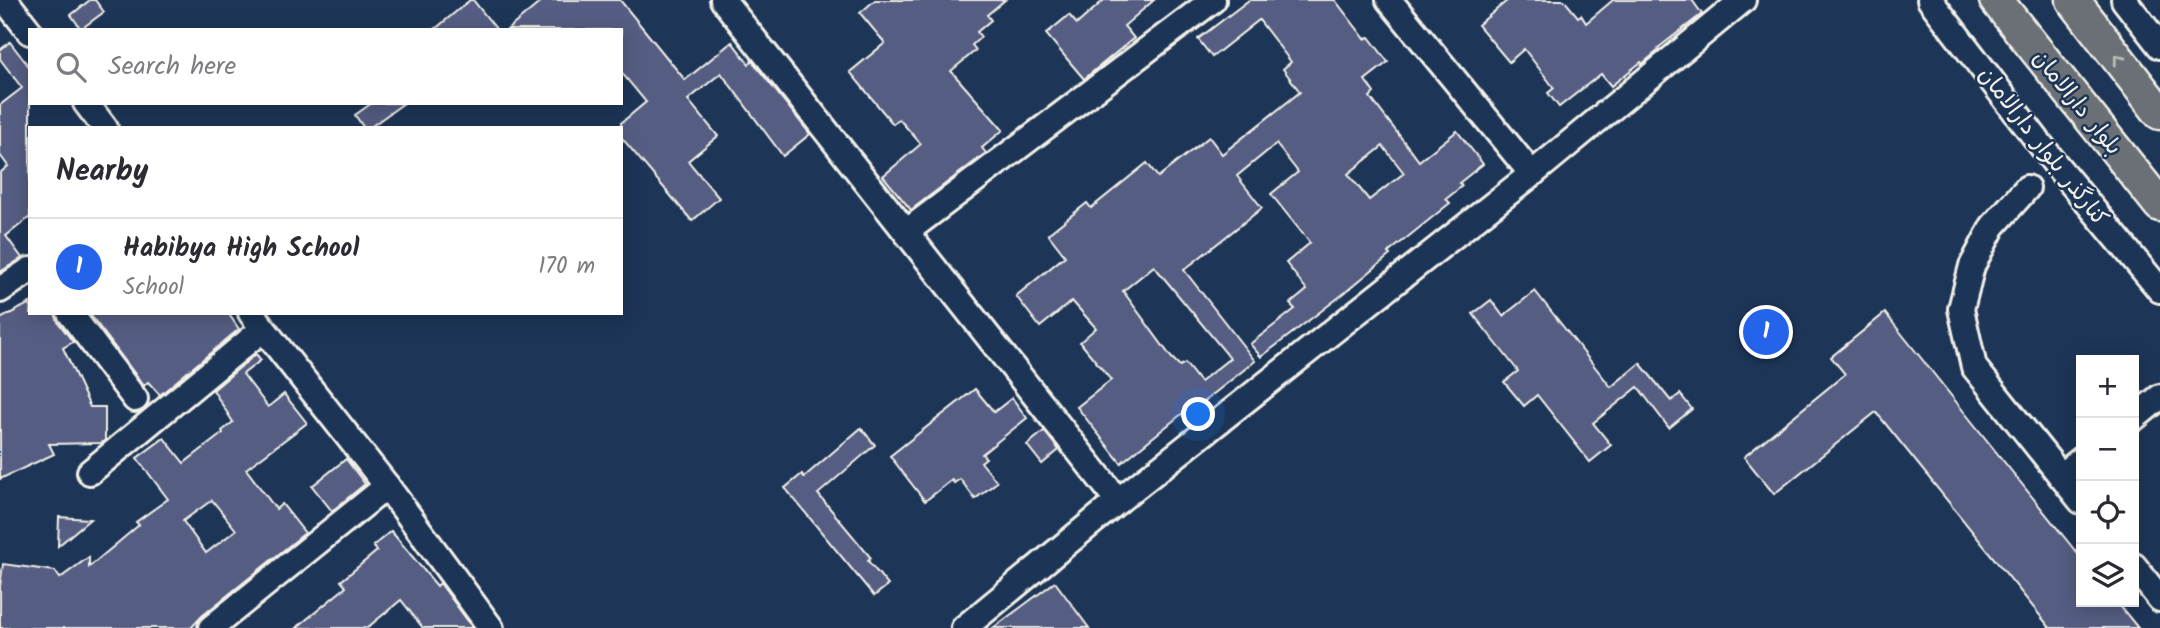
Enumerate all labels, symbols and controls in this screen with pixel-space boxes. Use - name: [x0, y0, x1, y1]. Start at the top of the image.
- search box: [28, 28, 623, 105]
- street label: بلوار دارالامان: [2023, 43, 2130, 164]
- text: Search here: [108, 46, 236, 88]
- icon: search: [52, 48, 90, 86]
- one-way arrow: [2114, 54, 2127, 67]
- street label: کنارگذر بلوار دارالامان: [1968, 59, 2117, 235]
- text: Nearby: [56, 148, 148, 196]
- text: Habibya High School: [123, 228, 359, 270]
- text: 1: [76, 249, 82, 285]
- text: 170 m: [538, 249, 595, 285]
- text: School: [123, 270, 184, 306]
- pin: 1: [1743, 306, 1789, 358]
- map controls: [2076, 355, 2139, 607]
- button: +: [2076, 355, 2139, 418]
- your location: [1181, 397, 1215, 431]
- button: −: [2076, 418, 2139, 481]
- button: locate: [2076, 481, 2139, 544]
- button: layers: [2076, 544, 2139, 607]

